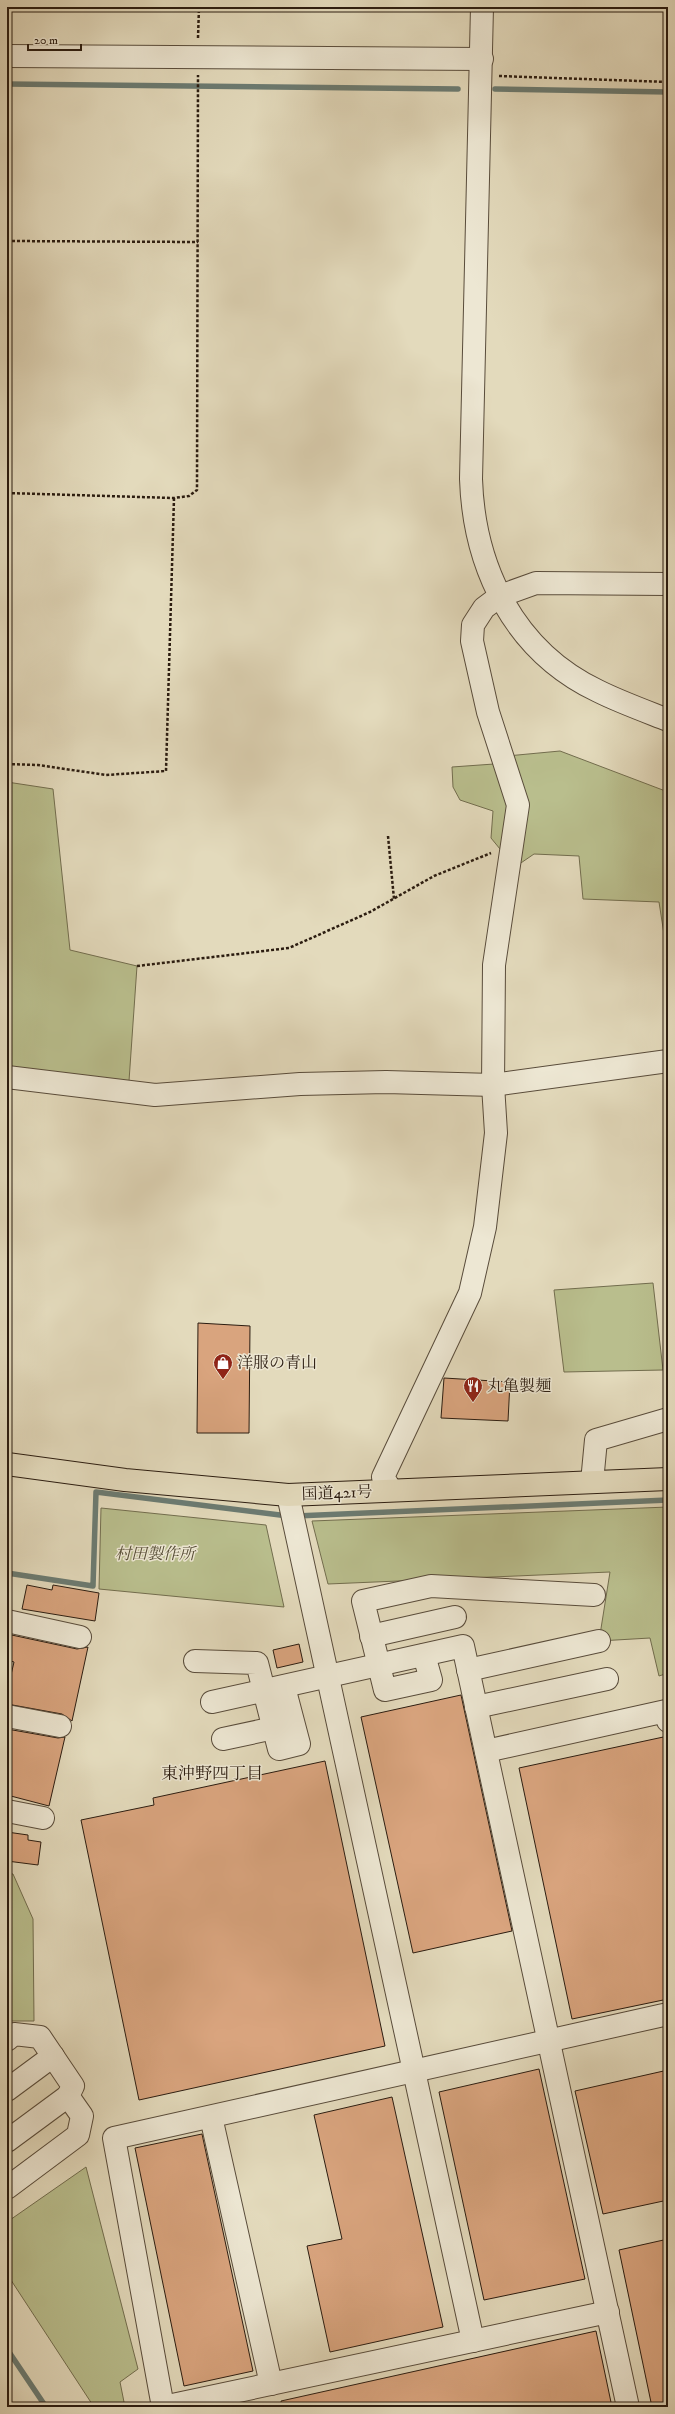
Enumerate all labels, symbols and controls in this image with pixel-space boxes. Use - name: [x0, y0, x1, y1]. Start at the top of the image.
- scale bar: [28, 26, 81, 52]
- text: 20 m: [34, 33, 58, 48]
- shop icon: 洋服の青山: [212, 1352, 234, 1380]
- place label: 洋服の青山: [237, 1353, 317, 1373]
- restaurant icon: 丸亀製麺: [462, 1375, 484, 1403]
- place label: 丸亀製麺: [487, 1376, 551, 1396]
- street label: 国道421号: [301, 1482, 373, 1504]
- park label: 村田製作所: [115, 1544, 198, 1564]
- district label: 東沖野四丁目: [161, 1763, 263, 1785]

